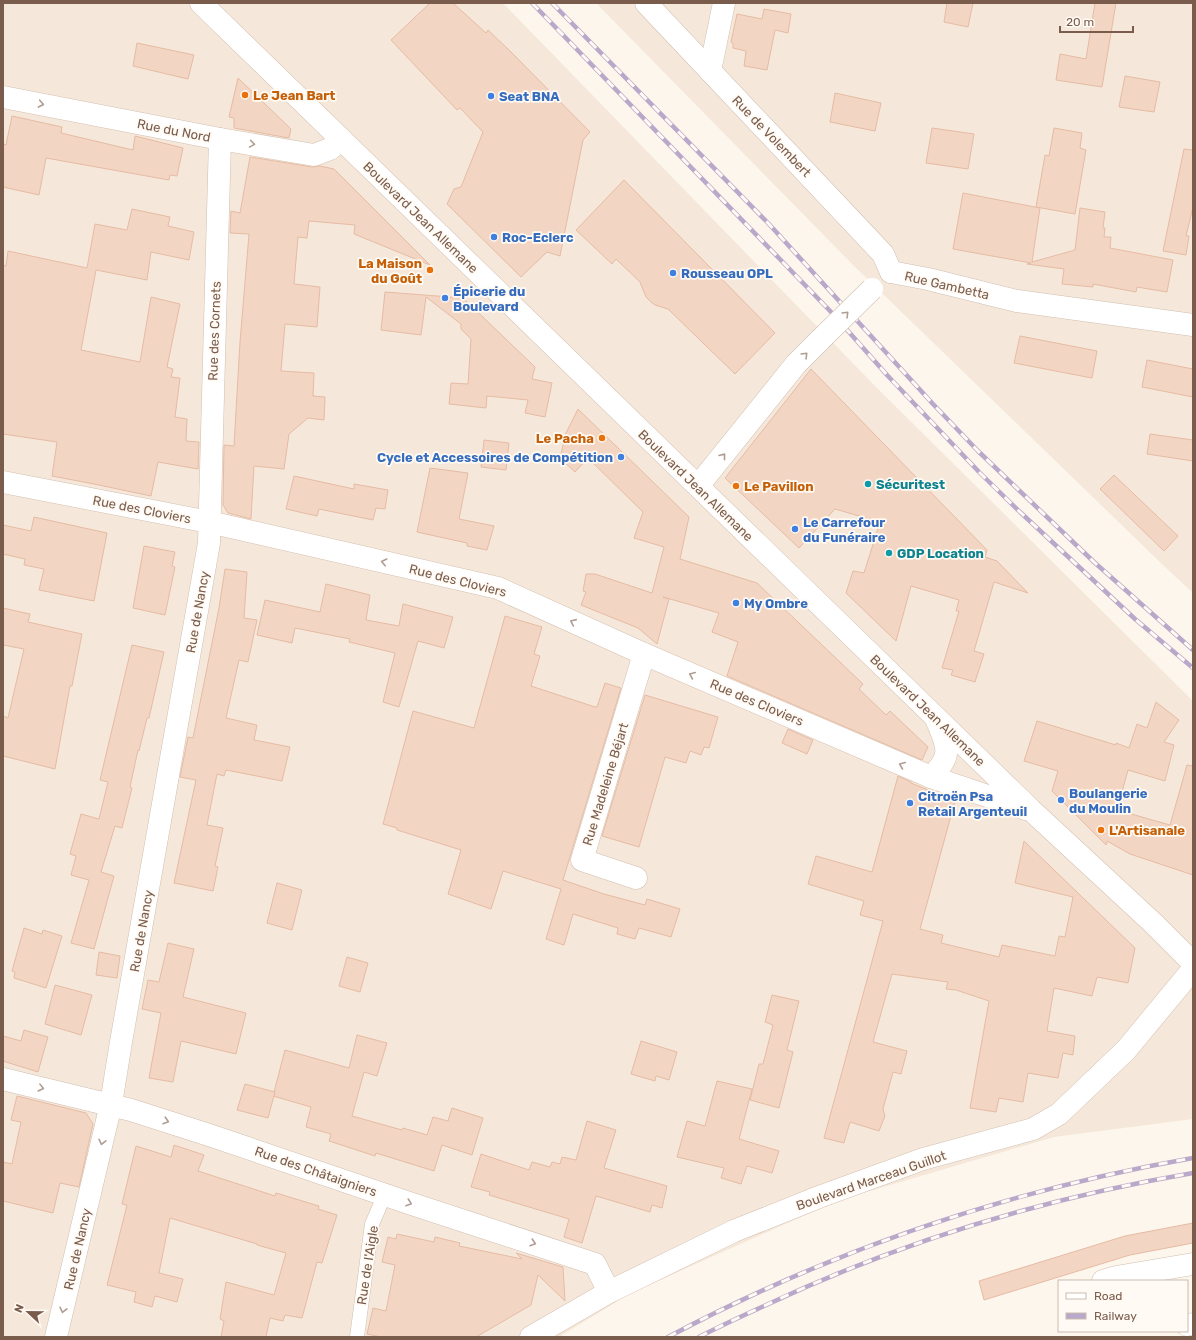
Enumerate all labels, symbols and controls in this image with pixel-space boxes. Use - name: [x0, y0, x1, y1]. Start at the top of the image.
- scale bar: [1060, 8, 1133, 34]
- text: 20 m: [1066, 15, 1094, 29]
- place label: Le Jean Bart: [253, 88, 335, 103]
- place label: Seat BNA: [499, 89, 560, 104]
- marker: Le Jean Bart: [240, 90, 250, 100]
- marker: Seat BNA: [486, 91, 496, 101]
- street label: Rue de Volembert: [729, 93, 814, 180]
- one-way arrow: [38, 100, 44, 108]
- street label: Rue du Nord: [136, 116, 212, 145]
- one-way arrow: [248, 139, 255, 148]
- street label: Boulevard Jean Allemane: [360, 159, 481, 276]
- place label: Roc-Eclerc: [502, 230, 574, 245]
- marker: Roc-Eclerc: [489, 232, 499, 242]
- place label: La Maison du Goût: [358, 256, 422, 286]
- marker: La Maison du Goût: [425, 265, 435, 275]
- place label: Rousseau OPL: [681, 266, 773, 281]
- marker: Rousseau OPL: [668, 268, 678, 278]
- street label: Rue Gambetta: [903, 268, 991, 303]
- street label: Rue des Cornets: [205, 281, 224, 381]
- place label: Épicerie du Boulevard: [453, 284, 525, 314]
- marker: Épicerie du Boulevard: [440, 293, 450, 303]
- one-way arrow: [841, 311, 849, 319]
- one-way arrow: [800, 352, 807, 360]
- street label: Boulevard Jean Allemane: [635, 427, 756, 544]
- place label: Le Pacha: [536, 431, 594, 446]
- marker: Le Pacha: [597, 433, 607, 443]
- place label: Cycle et Accessoires de Compétition: [377, 450, 613, 465]
- marker: Cycle et Accessoires de Compétition: [616, 452, 626, 462]
- one-way arrow: [718, 454, 725, 461]
- place label: Sécuritest: [876, 477, 945, 492]
- place label: Le Pavillon: [744, 479, 814, 494]
- marker: Sécuritest: [863, 479, 873, 489]
- marker: Le Pavillon: [731, 481, 741, 491]
- street label: Rue des Cloviers: [91, 493, 193, 526]
- place label: Le Carrefour du Funéraire: [803, 515, 886, 545]
- marker: Le Carrefour du Funéraire: [790, 524, 800, 534]
- place label: GDP Location: [897, 546, 984, 561]
- marker: GDP Location: [884, 548, 894, 558]
- one-way arrow: [380, 559, 387, 567]
- street label: Rue des Cloviers: [408, 561, 509, 600]
- street label: Rue de Nancy: [183, 570, 212, 654]
- place label: My Ombre: [744, 596, 808, 611]
- marker: My Ombre: [731, 598, 741, 608]
- one-way arrow: [570, 619, 578, 627]
- street label: Boulevard Jean Allemane: [867, 652, 988, 769]
- one-way arrow: [689, 671, 696, 679]
- street label: Rue des Cloviers: [708, 676, 806, 729]
- street label: Rue Madeleine Béjart: [580, 721, 631, 847]
- one-way arrow: [898, 762, 906, 770]
- place label: Boulangerie du Moulin: [1069, 786, 1148, 816]
- place label: Citroën Psa Retail Argenteuil: [918, 789, 1027, 819]
- marker: Boulangerie du Moulin: [1056, 795, 1066, 805]
- marker: Citroën Psa Retail Argenteuil: [905, 798, 915, 808]
- place label: L'Artisanale: [1109, 823, 1185, 838]
- marker: L'Artisanale: [1096, 825, 1106, 835]
- street label: Rue de Nancy: [127, 889, 156, 973]
- one-way arrow: [38, 1083, 44, 1091]
- one-way arrow: [163, 1116, 170, 1125]
- one-way arrow: [99, 1139, 107, 1146]
- street label: Rue des Châtaigniers: [252, 1143, 379, 1201]
- street label: Boulevard Marceau Guillot: [794, 1148, 948, 1213]
- one-way arrow: [405, 1198, 412, 1206]
- street label: Rue de Nancy: [61, 1207, 94, 1291]
- street label: Rue de l'Aigle: [354, 1224, 382, 1306]
- one-way arrow: [529, 1238, 536, 1247]
- legend: [1058, 1280, 1188, 1332]
- text: Road: [1094, 1289, 1122, 1303]
- north arrow: [8, 1292, 48, 1332]
- text: N: [12, 1302, 27, 1315]
- one-way arrow: [59, 1307, 67, 1313]
- text: Railway: [1094, 1309, 1137, 1323]

